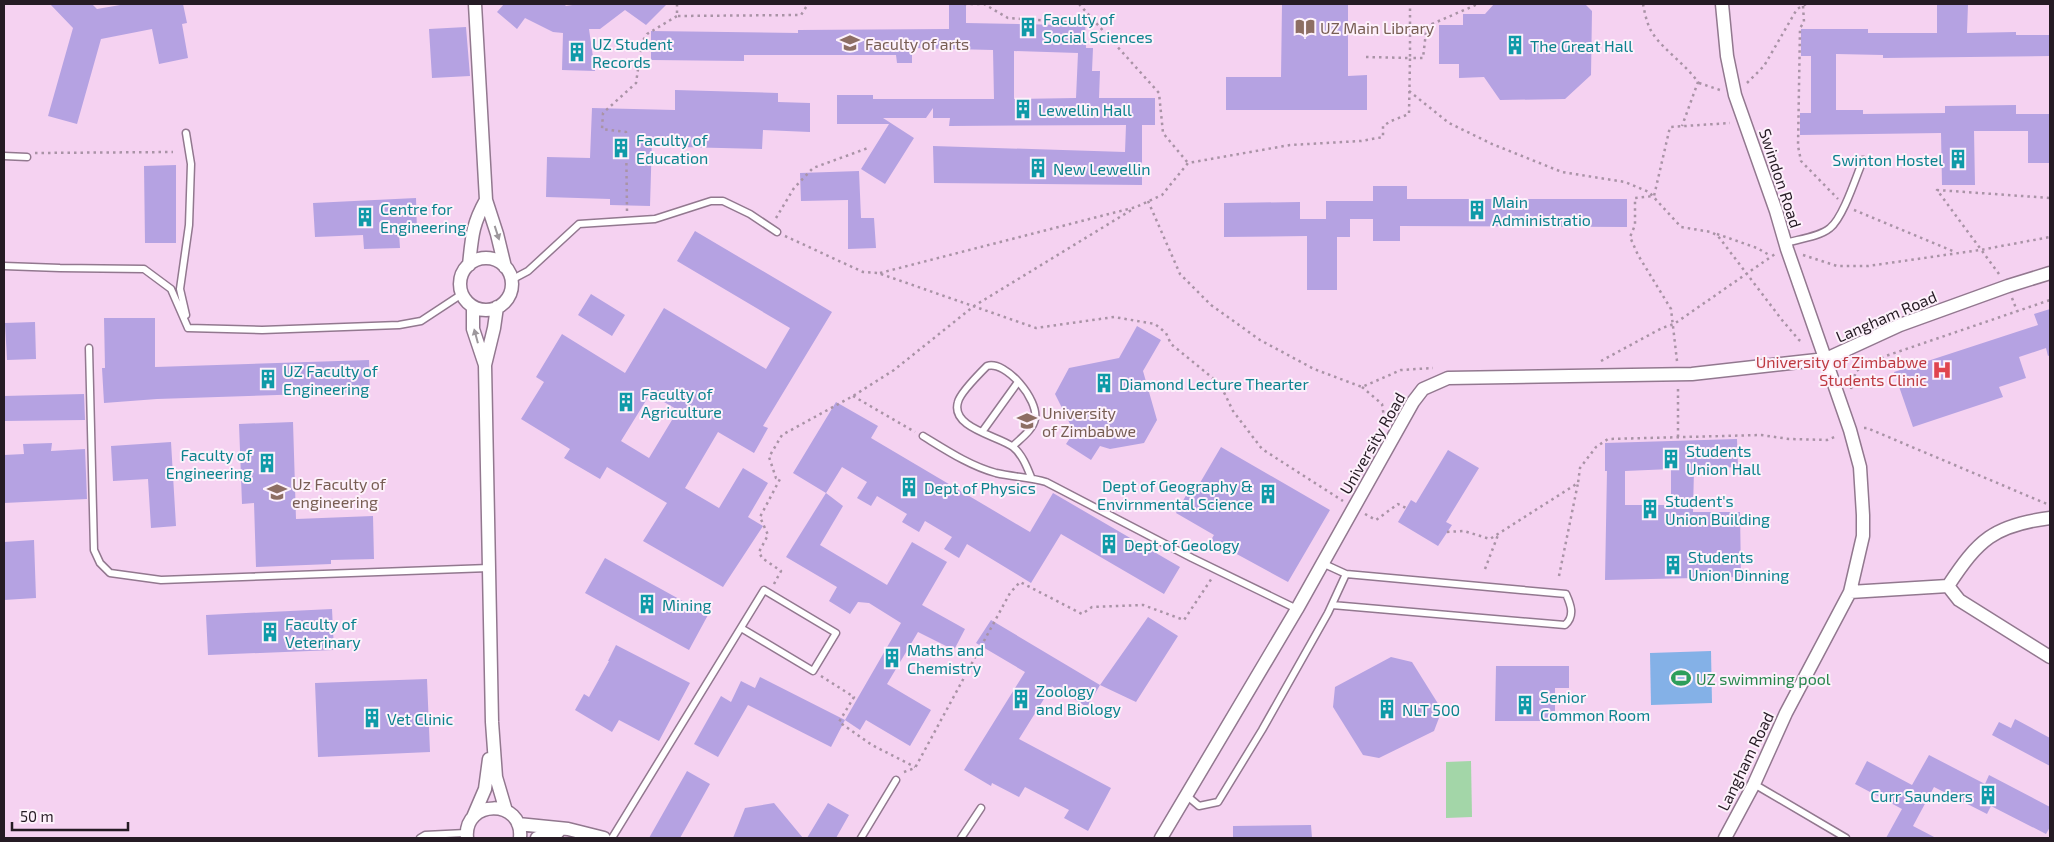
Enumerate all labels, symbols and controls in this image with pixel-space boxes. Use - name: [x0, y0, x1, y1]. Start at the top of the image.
- place label: Faculty of Social Sciences: [1043, 9, 1153, 46]
- building icon: Faculty of Social Sciences: [1017, 16, 1039, 38]
- library icon: UZ Main Library: [1294, 16, 1316, 38]
- place label: UZ Main Library: [1320, 18, 1435, 37]
- school or university icon: Faculty of arts: [839, 32, 861, 54]
- place label: UZ Student Records: [592, 34, 673, 71]
- place label: Faculty of arts: [865, 34, 969, 53]
- building icon: The Great Hall: [1504, 34, 1526, 56]
- place label: The Great Hall: [1530, 36, 1633, 55]
- building icon: UZ Student Records: [566, 41, 588, 63]
- building icon: Lewellin Hall: [1012, 98, 1034, 120]
- place label: Lewellin Hall: [1038, 100, 1132, 119]
- street label: Swindon Road: [1756, 126, 1806, 230]
- place label: Faculty of Education: [636, 130, 708, 167]
- building icon: Faculty of Education: [610, 137, 632, 159]
- building icon: Swinton Hostel: [1947, 148, 1969, 170]
- place label: Swinton Hostel: [1832, 150, 1943, 169]
- building icon: New Lewellin: [1027, 157, 1049, 179]
- place label: New Lewellin: [1053, 159, 1151, 178]
- place label: Main Administratio: [1492, 192, 1591, 229]
- place label: Centre for Engineering: [380, 199, 466, 236]
- building icon: Main Administratio: [1466, 199, 1488, 221]
- building icon: Centre for Engineering: [354, 206, 376, 228]
- one-way arrow: [493, 226, 501, 241]
- street label: Langham Road: [1833, 286, 1939, 346]
- one-way arrow: [471, 329, 479, 344]
- place label: University of Zimbabwe Students Clinic: [1756, 352, 1927, 389]
- hospital icon: University of Zimbabwe Students Clinic: [1931, 359, 1953, 381]
- place label: UZ Faculty of Engineering: [283, 361, 379, 398]
- building icon: UZ Faculty of Engineering: [257, 368, 279, 390]
- building icon: Diamond Lecture Thearter: [1093, 372, 1115, 394]
- place label: Diamond Lecture Thearter: [1119, 374, 1309, 393]
- place label: Faculty of Agriculture: [641, 384, 722, 421]
- street label: University Road: [1335, 389, 1409, 497]
- building icon: Faculty of Agriculture: [615, 391, 637, 413]
- place label: University of Zimbabwe: [1042, 403, 1136, 440]
- school or university icon: University of Zimbabwe: [1016, 410, 1038, 432]
- place label: Students Union Hall: [1686, 441, 1761, 478]
- place label: Faculty of Engineering: [166, 445, 253, 482]
- building icon: Students Union Hall: [1660, 448, 1682, 470]
- building icon: Faculty of Engineering: [256, 452, 278, 474]
- place label: Uz Faculty of engineering: [292, 474, 387, 511]
- building icon: Dept of Physics: [898, 476, 920, 498]
- place label: Dept of Geography & Envirnmental Science: [1097, 476, 1253, 513]
- place label: Dept of Physics: [924, 478, 1036, 497]
- school or university icon: Uz Faculty of engineering: [266, 481, 288, 503]
- building icon: Dept of Geography & Envirnmental Science: [1257, 483, 1279, 505]
- place label: Student's Union Building: [1665, 491, 1770, 528]
- building icon: Student's Union Building: [1639, 498, 1661, 520]
- building icon: Dept of Geology: [1098, 533, 1120, 555]
- place label: Dept of Geology: [1124, 535, 1240, 554]
- place label: Students Union Dinning: [1688, 547, 1789, 584]
- building icon: Students Union Dinning: [1662, 554, 1684, 576]
- building icon: Mining: [636, 593, 658, 615]
- place label: Mining: [662, 595, 712, 614]
- place label: Faculty of Veterinary: [285, 614, 361, 651]
- building icon: Faculty of Veterinary: [259, 621, 281, 643]
- place label: Maths and Chemistry: [907, 640, 984, 677]
- building icon: Maths and Chemistry: [881, 647, 903, 669]
- sports icon: UZ swimming pool: [1670, 667, 1692, 689]
- place label: UZ swimming pool: [1696, 669, 1831, 688]
- place label: Zoology and Biology: [1036, 681, 1122, 718]
- place label: Senior Common Room: [1540, 687, 1650, 724]
- building icon: Zoology and Biology: [1010, 688, 1032, 710]
- building icon: Senior Common Room: [1514, 694, 1536, 716]
- building icon: NLT 500: [1376, 698, 1398, 720]
- place label: NLT 500: [1402, 700, 1460, 719]
- building icon: Vet Clinic: [361, 707, 383, 729]
- street label: Langham Road: [1713, 708, 1777, 814]
- place label: Vet Clinic: [387, 709, 453, 728]
- building icon: Curr Saunders: [1977, 784, 1999, 806]
- place label: Curr Saunders: [1870, 786, 1973, 805]
- scale bar: [12, 800, 129, 832]
- text: 50 m: [20, 807, 54, 825]

